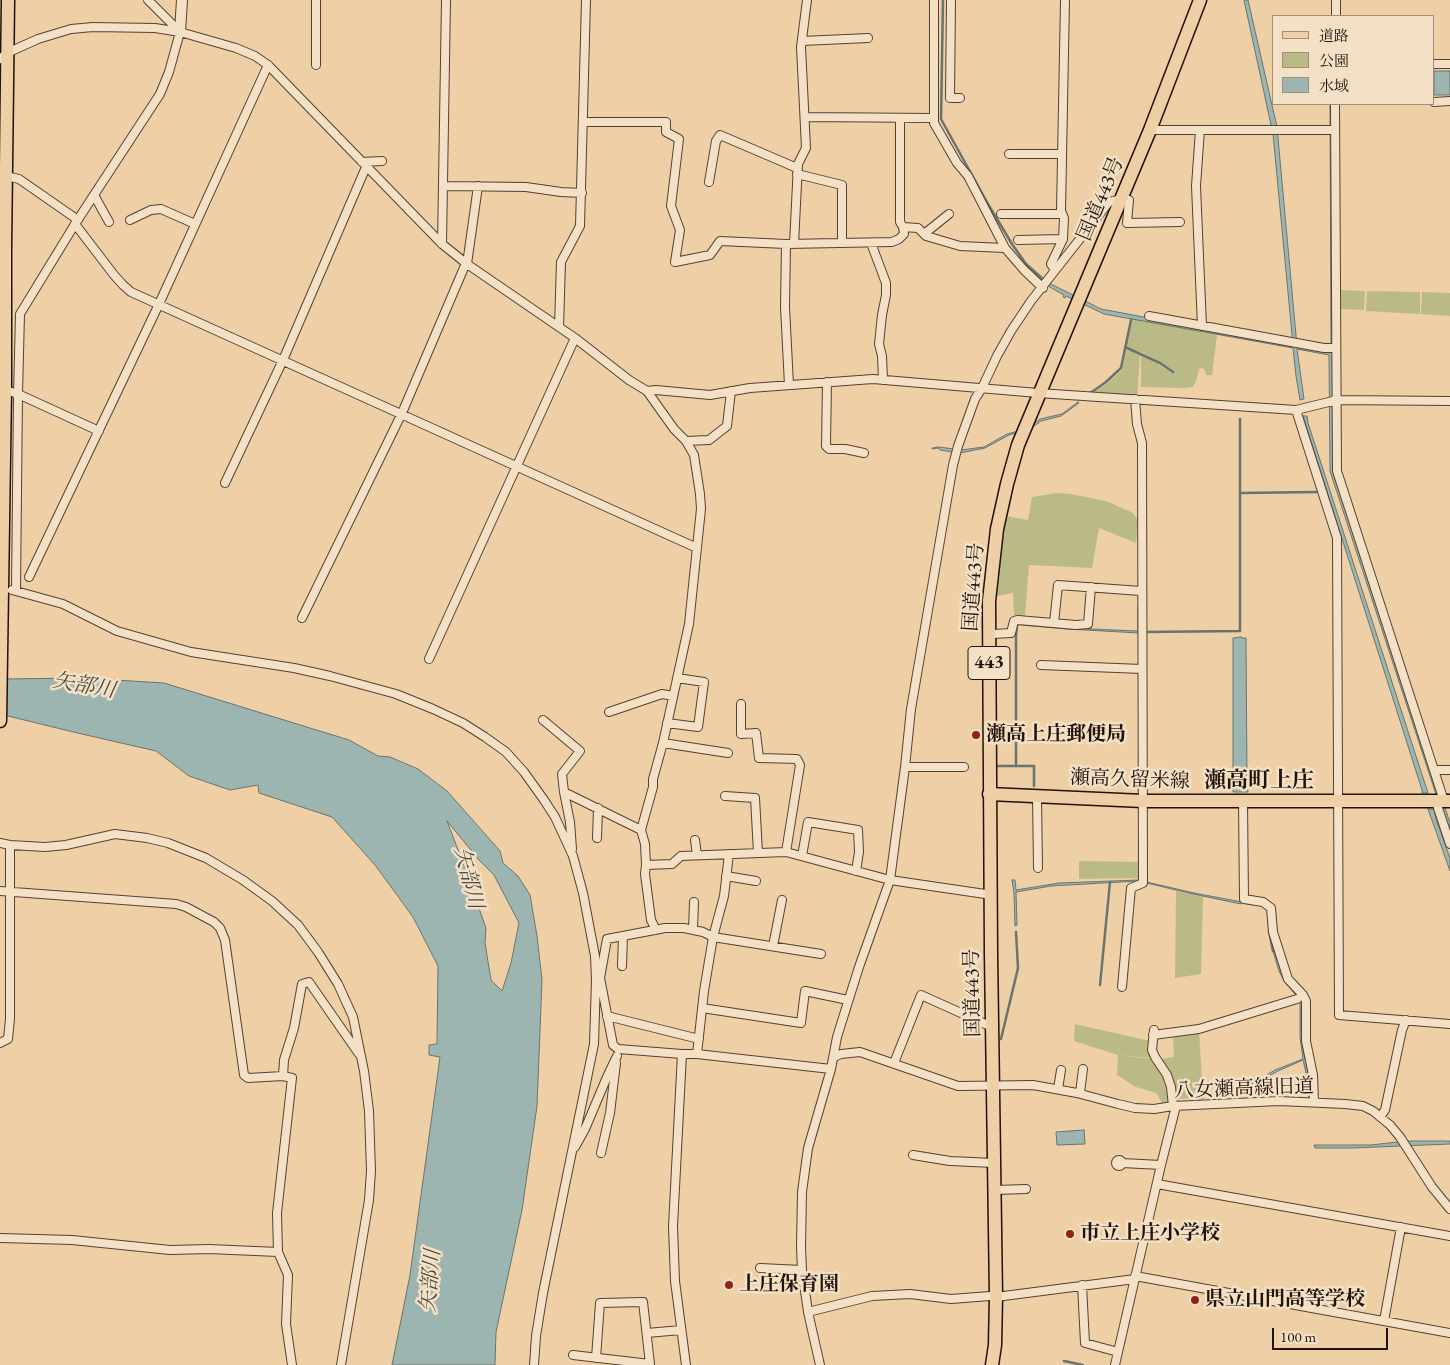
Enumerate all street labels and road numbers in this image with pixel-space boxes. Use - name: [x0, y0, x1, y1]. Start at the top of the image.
- street label: 国道443号: [1073, 153, 1129, 245]
- street label: 国道443号: [959, 542, 989, 632]
- road number: 443: [968, 646, 1010, 680]
- street label: 瀬高久留米線: [1070, 766, 1190, 794]
- street label: 国道443号: [960, 948, 986, 1038]
- street label: 八女瀬高線旧道: [1174, 1075, 1314, 1103]

